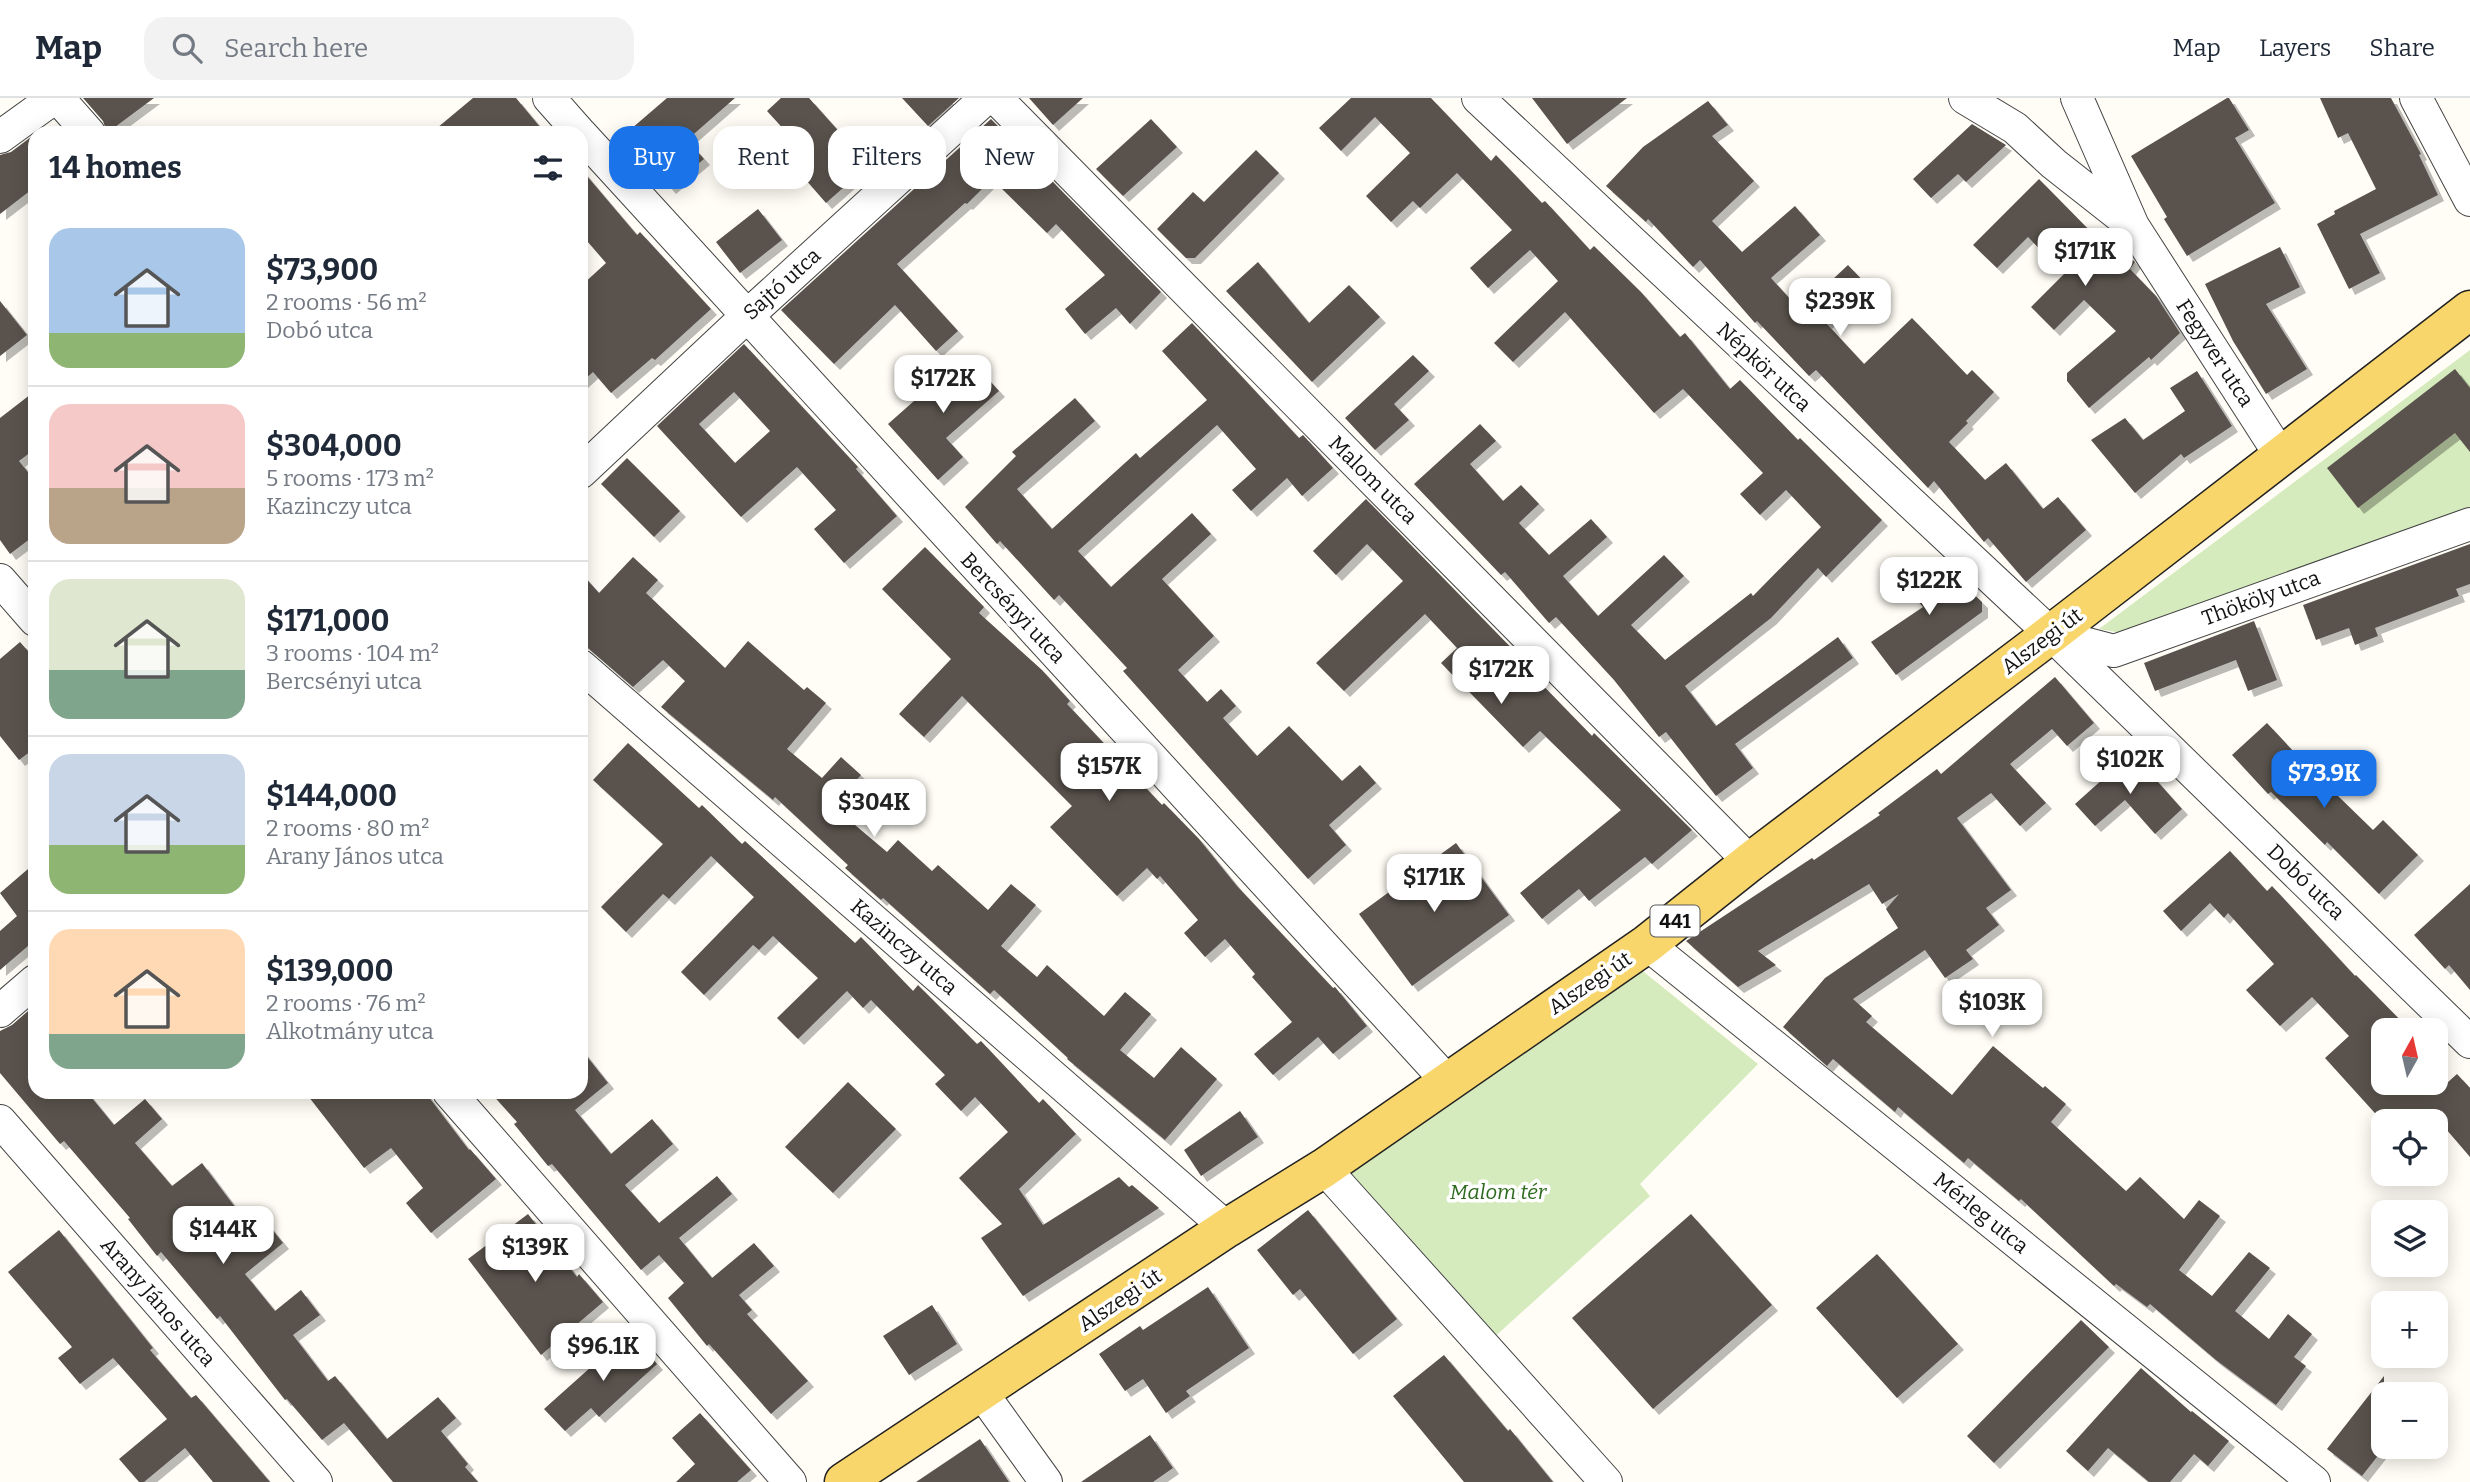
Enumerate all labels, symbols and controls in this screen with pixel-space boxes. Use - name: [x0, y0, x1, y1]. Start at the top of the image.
- search box: [144, 17, 634, 80]
- text: Map: [35, 28, 102, 68]
- icon: search: [168, 29, 206, 67]
- text: Search here: [224, 33, 368, 64]
- text: Map: [2173, 34, 2221, 62]
- text: Layers: [2259, 34, 2331, 62]
- text: Share: [2369, 34, 2435, 62]
- chip: Buy: [609, 126, 699, 189]
- chip: Rent: [713, 126, 814, 189]
- chip: Filters: [828, 126, 946, 189]
- chip: New: [960, 126, 1058, 189]
- icon: filters: [529, 149, 567, 187]
- text: 14 homes: [49, 150, 182, 186]
- pin: $171K: [2036, 228, 2134, 288]
- text: $171K: [2054, 237, 2116, 265]
- street label: Sajtó utca: [738, 242, 826, 325]
- text: $73,900: [266, 252, 378, 288]
- icon: home: [105, 256, 189, 340]
- pin: $239K: [1791, 278, 1889, 338]
- text: $239K: [1805, 287, 1875, 315]
- text: 2 rooms · 56 m²: [266, 288, 427, 316]
- street label: Fegyver utca: [2171, 294, 2260, 412]
- text: Dobó utca: [266, 316, 373, 344]
- street label: Népkör utca: [1712, 317, 1817, 418]
- pin: $172K: [894, 356, 992, 415]
- text: $172K: [910, 364, 976, 392]
- text: $304,000: [266, 428, 402, 464]
- street label: Malom utca: [1323, 430, 1423, 530]
- icon: home: [105, 432, 189, 516]
- text: 5 rooms · 173 m²: [266, 464, 434, 492]
- text: Kazinczy utca: [266, 492, 412, 520]
- street label: Bercsényi utca: [955, 547, 1071, 669]
- pin: $122K: [1880, 558, 1978, 617]
- street label: Thököly utca: [2198, 564, 2324, 631]
- text: $122K: [1896, 566, 1962, 594]
- street label: Alszegi út: [1996, 602, 2088, 680]
- text: $171,000: [266, 603, 390, 639]
- icon: home: [105, 607, 189, 691]
- text: 3 rooms · 104 m²: [266, 639, 439, 667]
- pin: $172K: [1452, 646, 1550, 706]
- text: $172K: [1468, 655, 1534, 683]
- text: Bercsényi utca: [266, 667, 422, 695]
- pin: $102K: [2081, 736, 2179, 796]
- pin: $157K: [1060, 744, 1158, 803]
- text: $102K: [2096, 745, 2164, 773]
- pin: $73.9K: [2267, 750, 2381, 810]
- text: $157K: [1077, 752, 1141, 780]
- text: $73.9K: [2287, 759, 2361, 787]
- text: $144,000: [266, 778, 397, 814]
- pin: $304K: [825, 780, 923, 839]
- icon: home: [105, 782, 189, 866]
- text: $304K: [838, 788, 910, 816]
- text: 2 rooms · 80 m²: [266, 814, 429, 842]
- street label: Dobó utca: [2262, 839, 2351, 926]
- text: Arany János utca: [266, 842, 444, 870]
- pin: $171K: [1385, 854, 1483, 914]
- text: $171K: [1403, 863, 1465, 891]
- street label: Kazinczy utca: [845, 893, 963, 1001]
- road number: 441: [1650, 906, 1700, 936]
- street label: Alszegi út: [1543, 945, 1637, 1020]
- text: $139,000: [266, 953, 394, 989]
- icon: home: [105, 957, 189, 1041]
- pin: $103K: [1943, 979, 2041, 1039]
- text: $103K: [1958, 988, 2026, 1016]
- text: 2 rooms · 76 m²: [266, 989, 426, 1017]
- text: Alkotmány utca: [266, 1017, 434, 1045]
- north arrow: [2371, 1018, 2448, 1096]
- map controls: [2371, 1018, 2448, 1459]
- button: locate: [2371, 1109, 2448, 1186]
- street label: Mérleg utca: [1928, 1167, 2034, 1259]
- park label: Malom tér: [1450, 1179, 1548, 1205]
- button: layers: [2371, 1200, 2448, 1277]
- pin: $144K: [174, 1206, 272, 1266]
- text: $144K: [189, 1215, 257, 1243]
- pin: $139K: [486, 1224, 584, 1284]
- street label: Arany János utca: [95, 1232, 221, 1372]
- text: $139K: [501, 1233, 569, 1261]
- street label: Alszegi út: [1073, 1262, 1167, 1337]
- button: +: [2371, 1291, 2448, 1368]
- pin: $96.1K: [546, 1324, 660, 1383]
- text: $96.1K: [567, 1332, 639, 1360]
- button: −: [2371, 1382, 2448, 1459]

